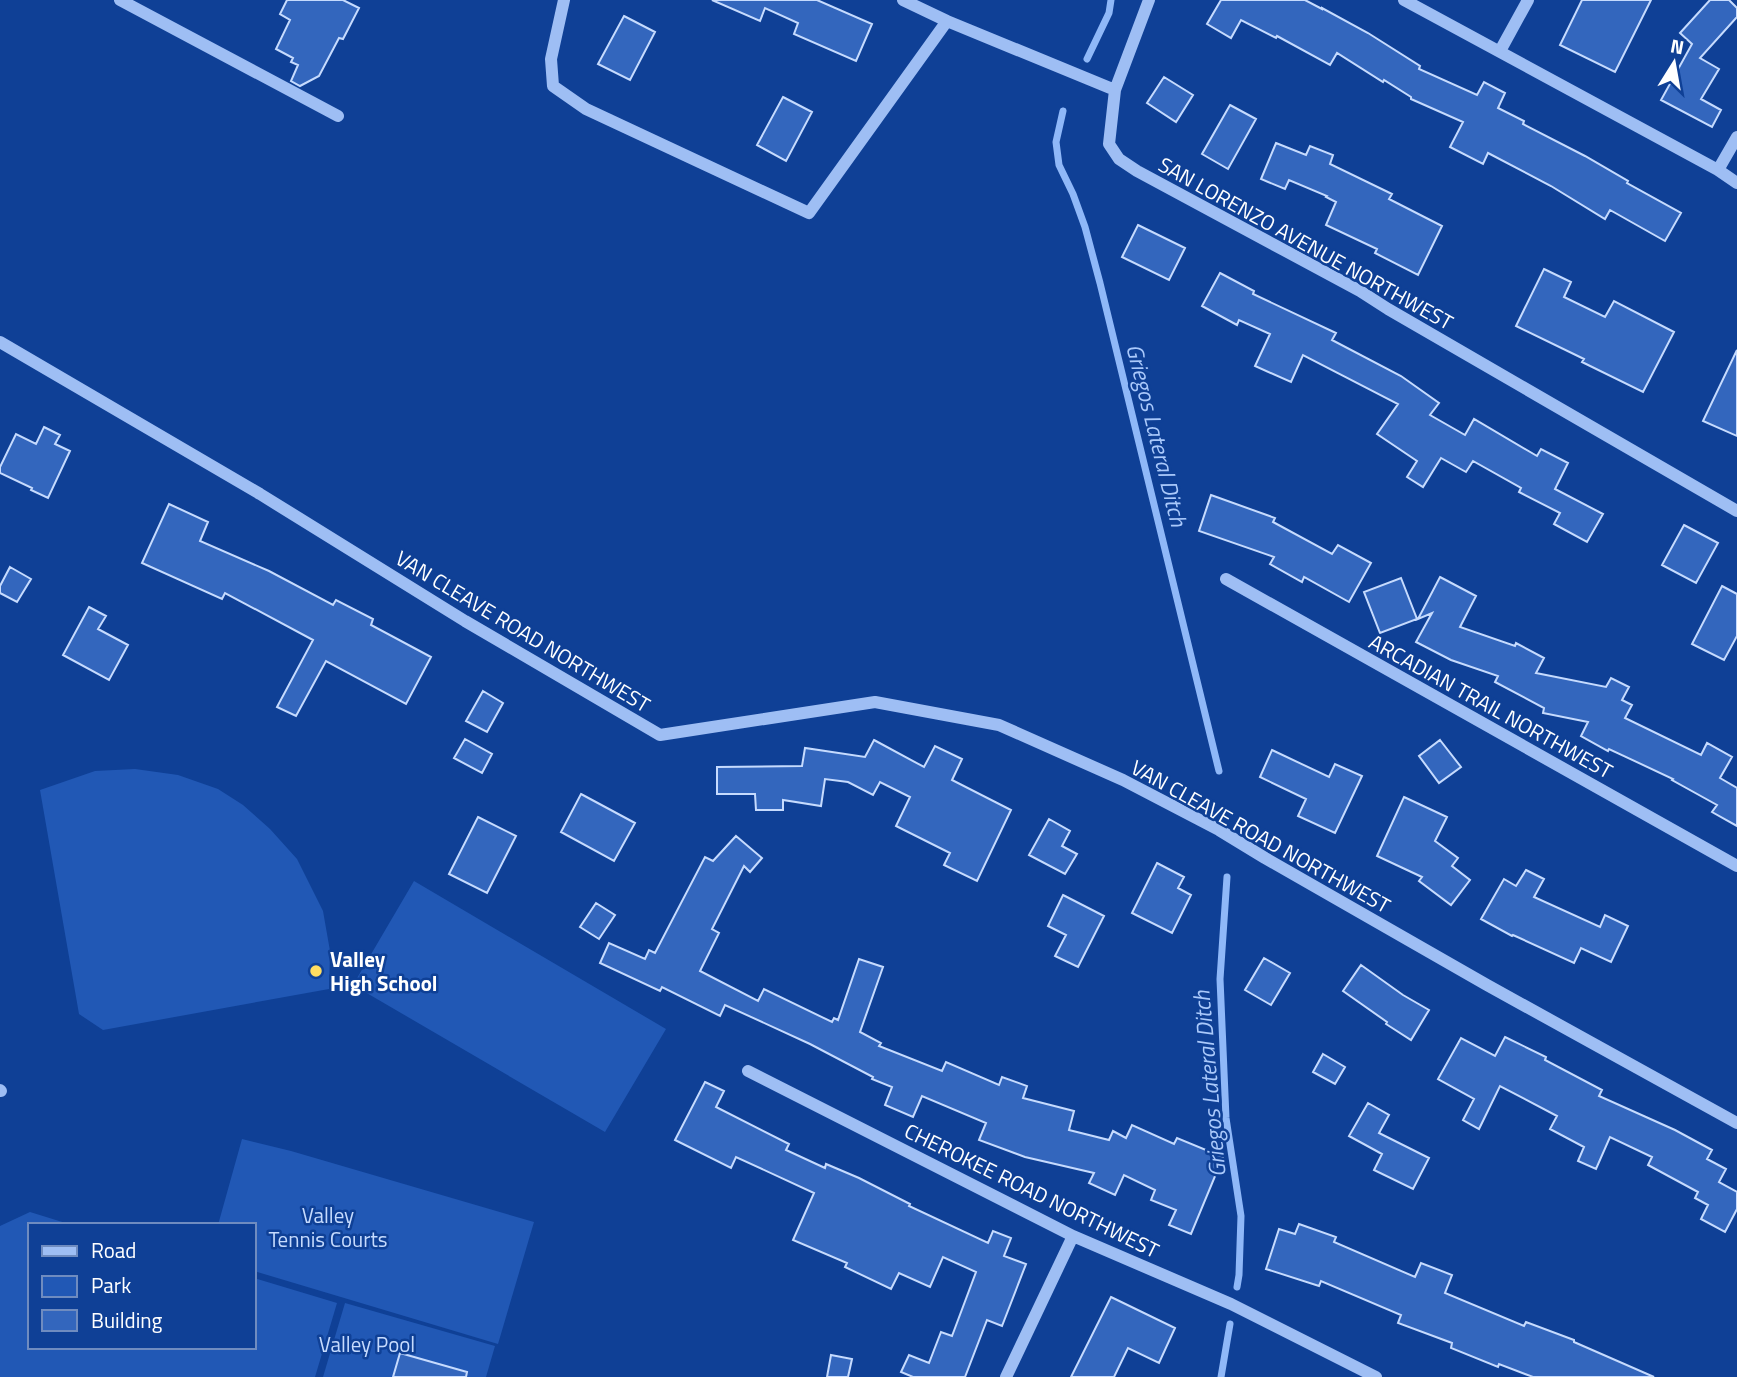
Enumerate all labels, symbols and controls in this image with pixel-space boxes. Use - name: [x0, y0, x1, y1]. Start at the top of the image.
- north arrow: [1639, 28, 1709, 98]
- text: N: [1668, 30, 1687, 61]
- street label: SAN LORENZO AVENUE NORTHWEST: [1153, 148, 1459, 338]
- water label: Griegos Lateral Ditch: [1117, 340, 1197, 531]
- street label: VAN CLEAVE ROAD NORTHWEST: [389, 542, 657, 720]
- street label: ARCADIAN TRAIL NORTHWEST: [1363, 626, 1619, 786]
- street label: VAN CLEAVE ROAD NORTHWEST: [1125, 751, 1397, 921]
- place label: Valley High School: [330, 943, 438, 999]
- marker: Valley High School: [308, 963, 324, 979]
- water label: Griegos Lateral Ditch: [1183, 989, 1235, 1179]
- street label: CHEROKEE ROAD NORTHWEST: [899, 1114, 1165, 1266]
- park label: Valley Tennis Courts: [268, 1199, 388, 1255]
- legend: [28, 1223, 256, 1349]
- text: Road: [91, 1234, 136, 1266]
- text: Park: [91, 1269, 131, 1301]
- text: Building: [91, 1304, 163, 1336]
- park label: Valley Pool: [319, 1328, 415, 1360]

